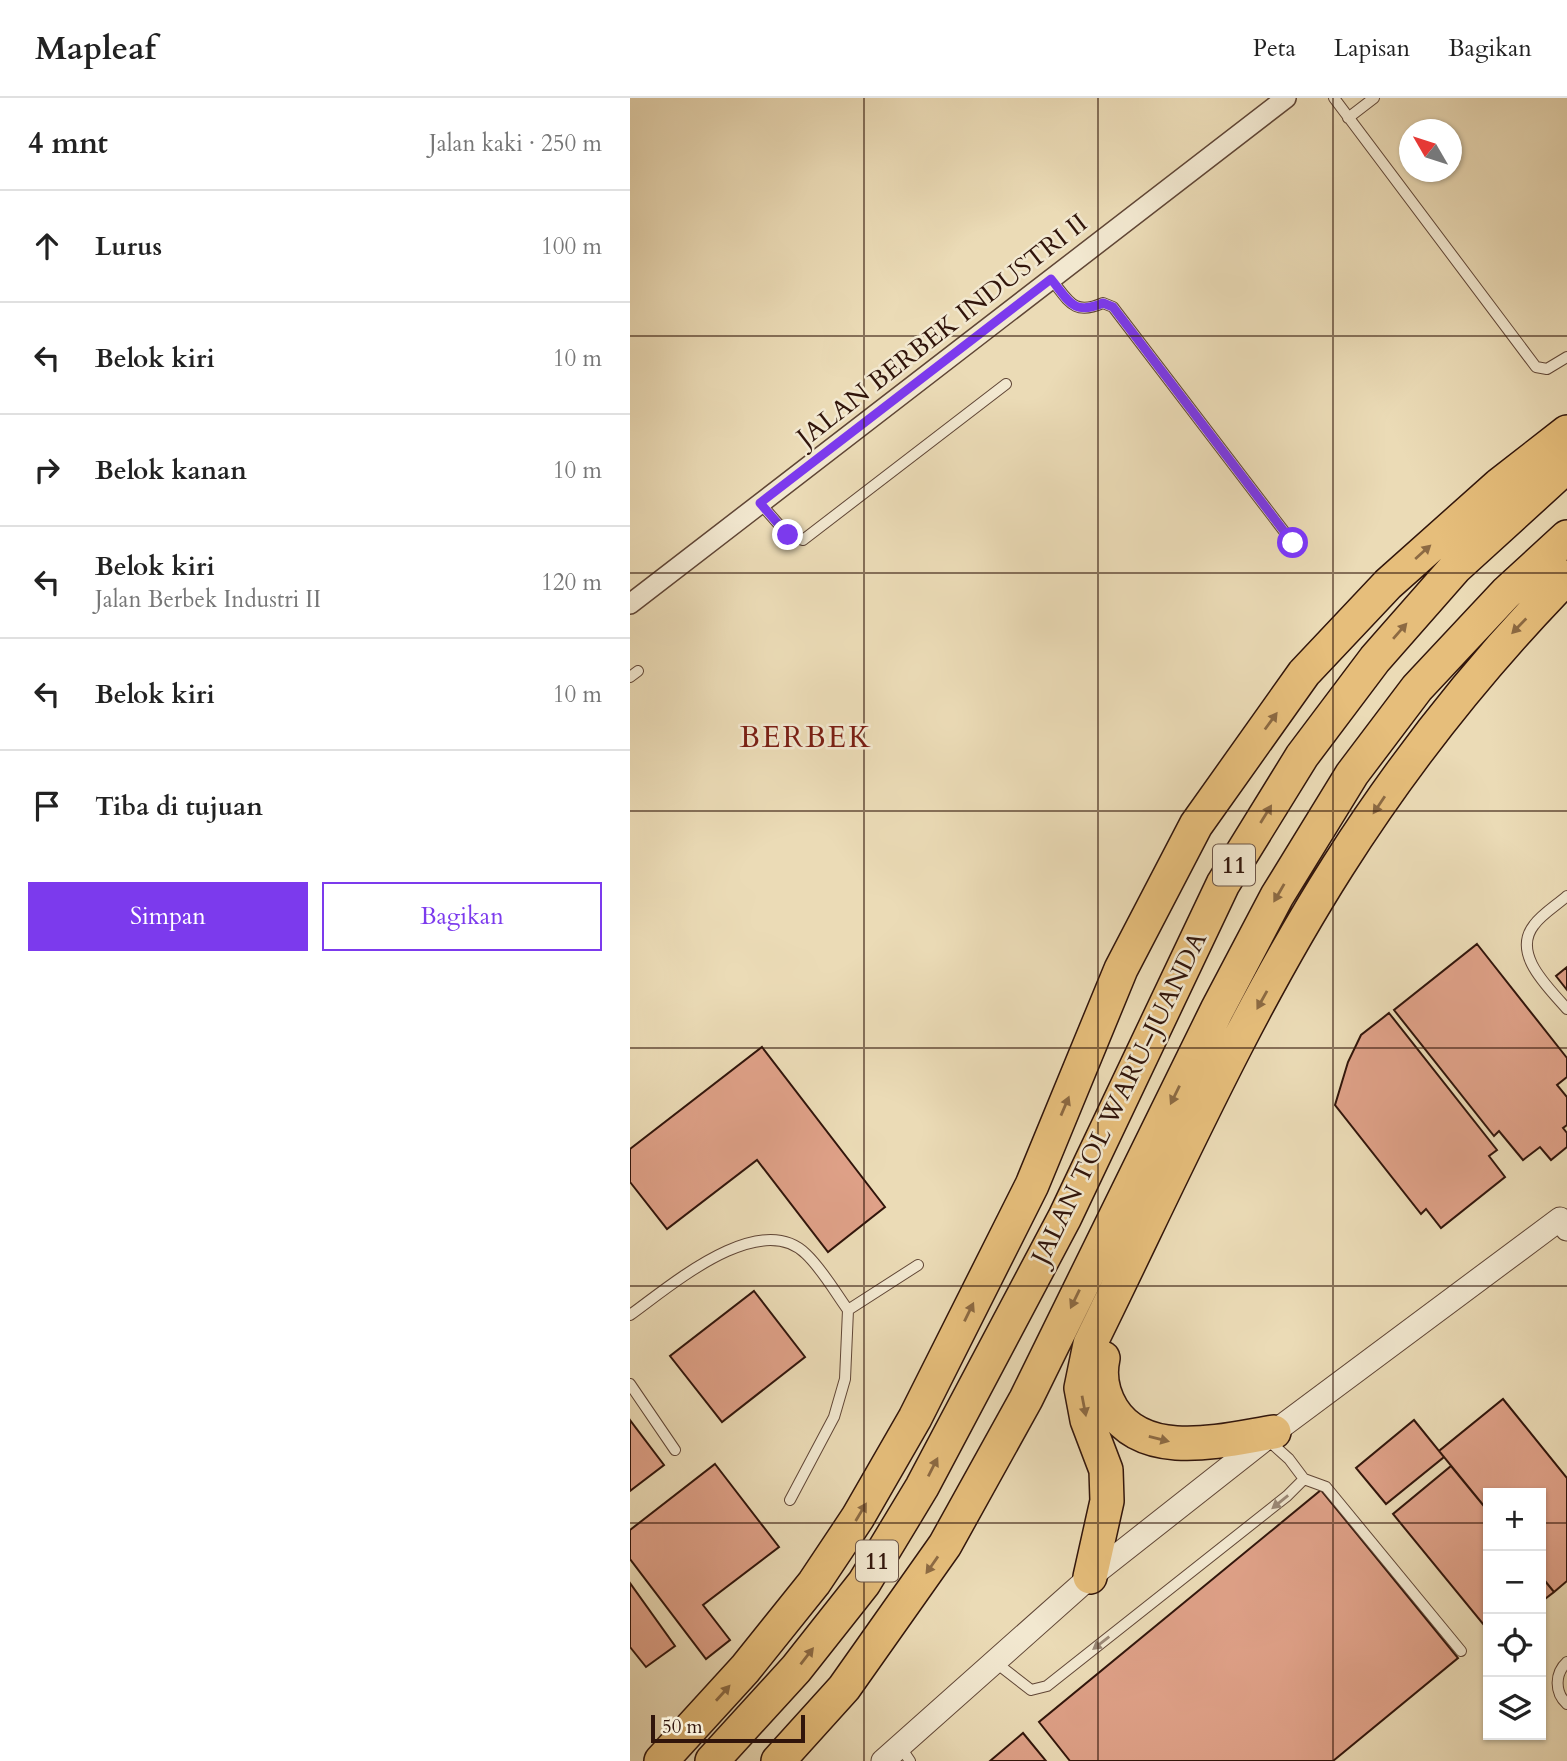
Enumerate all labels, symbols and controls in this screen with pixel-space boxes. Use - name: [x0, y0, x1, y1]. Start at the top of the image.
- text: Mapleaf: [35, 26, 156, 71]
- text: Peta: [1253, 32, 1296, 65]
- text: Lapisan: [1334, 32, 1410, 65]
- text: Bagikan: [1448, 32, 1532, 65]
- north arrow: [1399, 119, 1462, 182]
- text: 4 mnt: [28, 123, 108, 164]
- text: Jalan kaki · 250 m: [429, 128, 602, 159]
- street label: JALAN BERBEK INDUSTRI II: [786, 206, 1094, 457]
- icon: ahead: [28, 227, 66, 265]
- text: Lurus: [95, 229, 162, 264]
- text: 100 m: [541, 231, 602, 262]
- icon: left: [28, 339, 66, 377]
- text: Belok kiri: [95, 341, 215, 376]
- text: 10 m: [553, 343, 602, 374]
- icon: right: [28, 451, 66, 489]
- text: Belok kanan: [95, 453, 247, 488]
- text: 10 m: [553, 455, 602, 486]
- route end: [772, 519, 803, 550]
- route start: [1277, 527, 1308, 558]
- one-way arrow: [1414, 544, 1432, 560]
- text: Belok kiri: [95, 549, 215, 584]
- icon: left: [28, 563, 66, 601]
- text: 120 m: [541, 567, 602, 598]
- text: Jalan Berbek Industri II: [95, 584, 321, 615]
- one-way arrow: [1512, 617, 1528, 634]
- one-way arrow: [1392, 622, 1407, 639]
- icon: left: [28, 675, 66, 713]
- text: Belok kiri: [95, 677, 215, 712]
- text: 10 m: [553, 679, 602, 710]
- one-way arrow: [1264, 712, 1278, 730]
- district label: BERBEK: [740, 717, 872, 758]
- icon: arrive: [28, 787, 66, 825]
- text: Tiba di tujuan: [95, 789, 263, 824]
- one-way arrow: [1372, 796, 1386, 814]
- one-way arrow: [1259, 804, 1272, 824]
- road number: 11: [1213, 844, 1255, 886]
- button: Simpan: [28, 882, 308, 951]
- button: Bagikan: [322, 882, 602, 951]
- one-way arrow: [1273, 884, 1286, 903]
- street label: JALAN TOL WARU–JUANDA: [1021, 925, 1215, 1274]
- one-way arrow: [1256, 990, 1268, 1009]
- one-way arrow: [1169, 1085, 1180, 1105]
- one-way arrow: [1059, 1095, 1070, 1116]
- one-way arrow: [1069, 1289, 1080, 1309]
- one-way arrow: [963, 1302, 974, 1322]
- one-way arrow: [1079, 1395, 1090, 1417]
- one-way arrow: [1148, 1434, 1170, 1445]
- one-way arrow: [927, 1457, 938, 1477]
- map controls: [1483, 1488, 1546, 1740]
- button: +: [1483, 1488, 1546, 1551]
- one-way arrow: [1271, 1494, 1289, 1509]
- one-way arrow: [855, 1502, 867, 1521]
- road number: 11: [856, 1540, 898, 1582]
- button: −: [1483, 1551, 1546, 1614]
- one-way arrow: [925, 1556, 939, 1574]
- button: locate: [1483, 1614, 1546, 1677]
- one-way arrow: [1093, 1635, 1111, 1650]
- one-way arrow: [799, 1647, 814, 1665]
- button: layers: [1483, 1677, 1546, 1740]
- one-way arrow: [715, 1684, 731, 1701]
- scale bar: [651, 1712, 805, 1744]
- text: 50 m: [662, 1714, 703, 1740]

